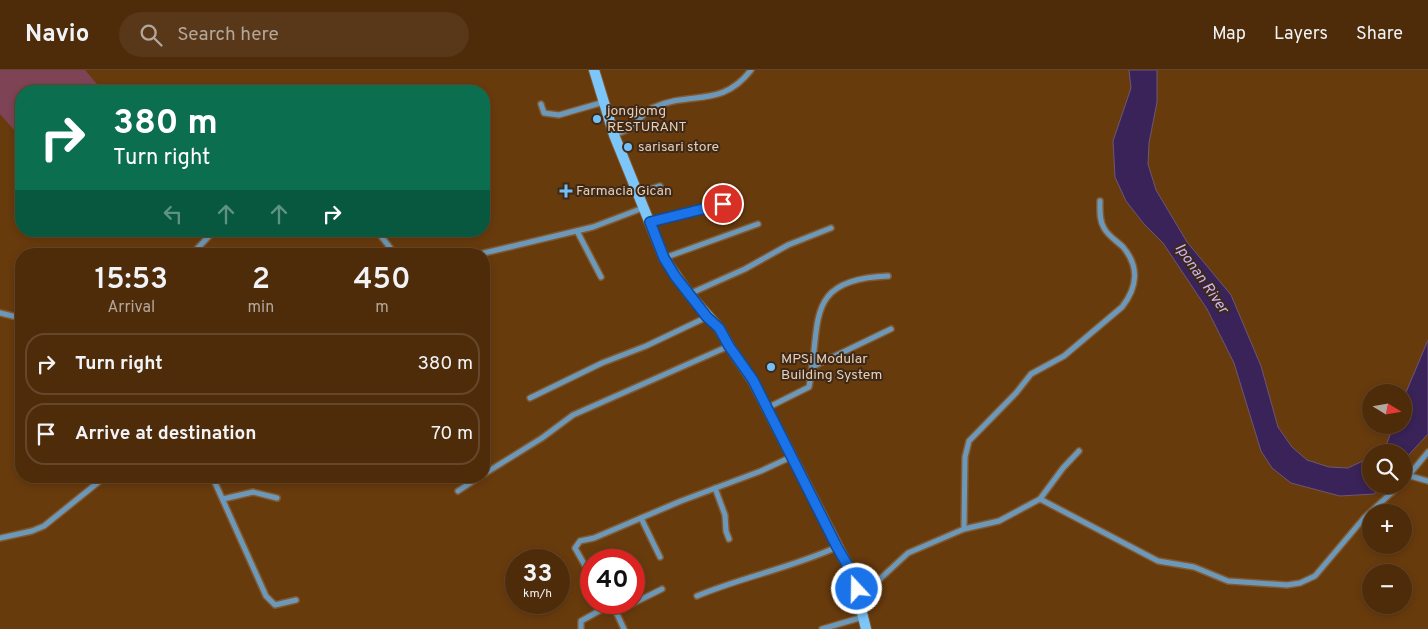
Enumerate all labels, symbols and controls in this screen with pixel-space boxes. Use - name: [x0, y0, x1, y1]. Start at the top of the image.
- search box: [119, 12, 469, 57]
- text: Navio: [25, 20, 89, 50]
- icon: search: [137, 21, 165, 49]
- text: Search here: [177, 23, 279, 47]
- text: Map: [1212, 23, 1246, 46]
- text: Layers: [1274, 23, 1328, 46]
- text: Share: [1356, 23, 1403, 46]
- text: 380 m: [113, 102, 218, 146]
- place label: jongjomg RESTURANT: [606, 103, 687, 136]
- icon: right: [30, 105, 95, 170]
- marker: jongjomg RESTURANT: [591, 113, 603, 125]
- place label: sarisari store: [638, 139, 719, 156]
- marker: sarisari store: [622, 141, 634, 153]
- text: Turn right: [113, 145, 210, 172]
- place label: Farmacia Gican: [576, 183, 672, 200]
- pin: [702, 183, 744, 225]
- marker: Farmacia Gican: [560, 185, 572, 197]
- icon: arrive: [709, 190, 737, 218]
- icon: left: [159, 200, 187, 228]
- icon: ahead: [212, 200, 240, 228]
- icon: ahead: [265, 200, 293, 228]
- icon: right: [318, 200, 346, 228]
- water label: Iponan River: [1170, 240, 1233, 319]
- text: 15:53: [94, 262, 168, 299]
- text: 2: [252, 262, 270, 299]
- text: 450: [354, 262, 411, 299]
- text: Arrival: [107, 298, 155, 318]
- text: min: [248, 298, 274, 318]
- text: m: [375, 298, 389, 318]
- icon: right: [32, 350, 60, 378]
- place label: MPSi Modular Building System: [781, 351, 882, 384]
- text: Turn right: [75, 352, 163, 376]
- text: 380 m: [417, 352, 473, 376]
- marker: MPSi Modular Building System: [765, 361, 777, 373]
- north arrow: [1362, 384, 1412, 434]
- map controls: [1362, 384, 1412, 614]
- icon: arrive: [32, 420, 60, 448]
- text: Arrive at destination: [75, 422, 256, 446]
- text: 70 m: [431, 422, 473, 446]
- button: search: [1362, 444, 1412, 494]
- button: +: [1362, 504, 1412, 554]
- speed limit sign: 40: [580, 549, 645, 614]
- text: 33: [523, 559, 552, 591]
- position arrow: [830, 562, 882, 614]
- button: −: [1362, 564, 1412, 614]
- text: km/h: [523, 586, 552, 602]

